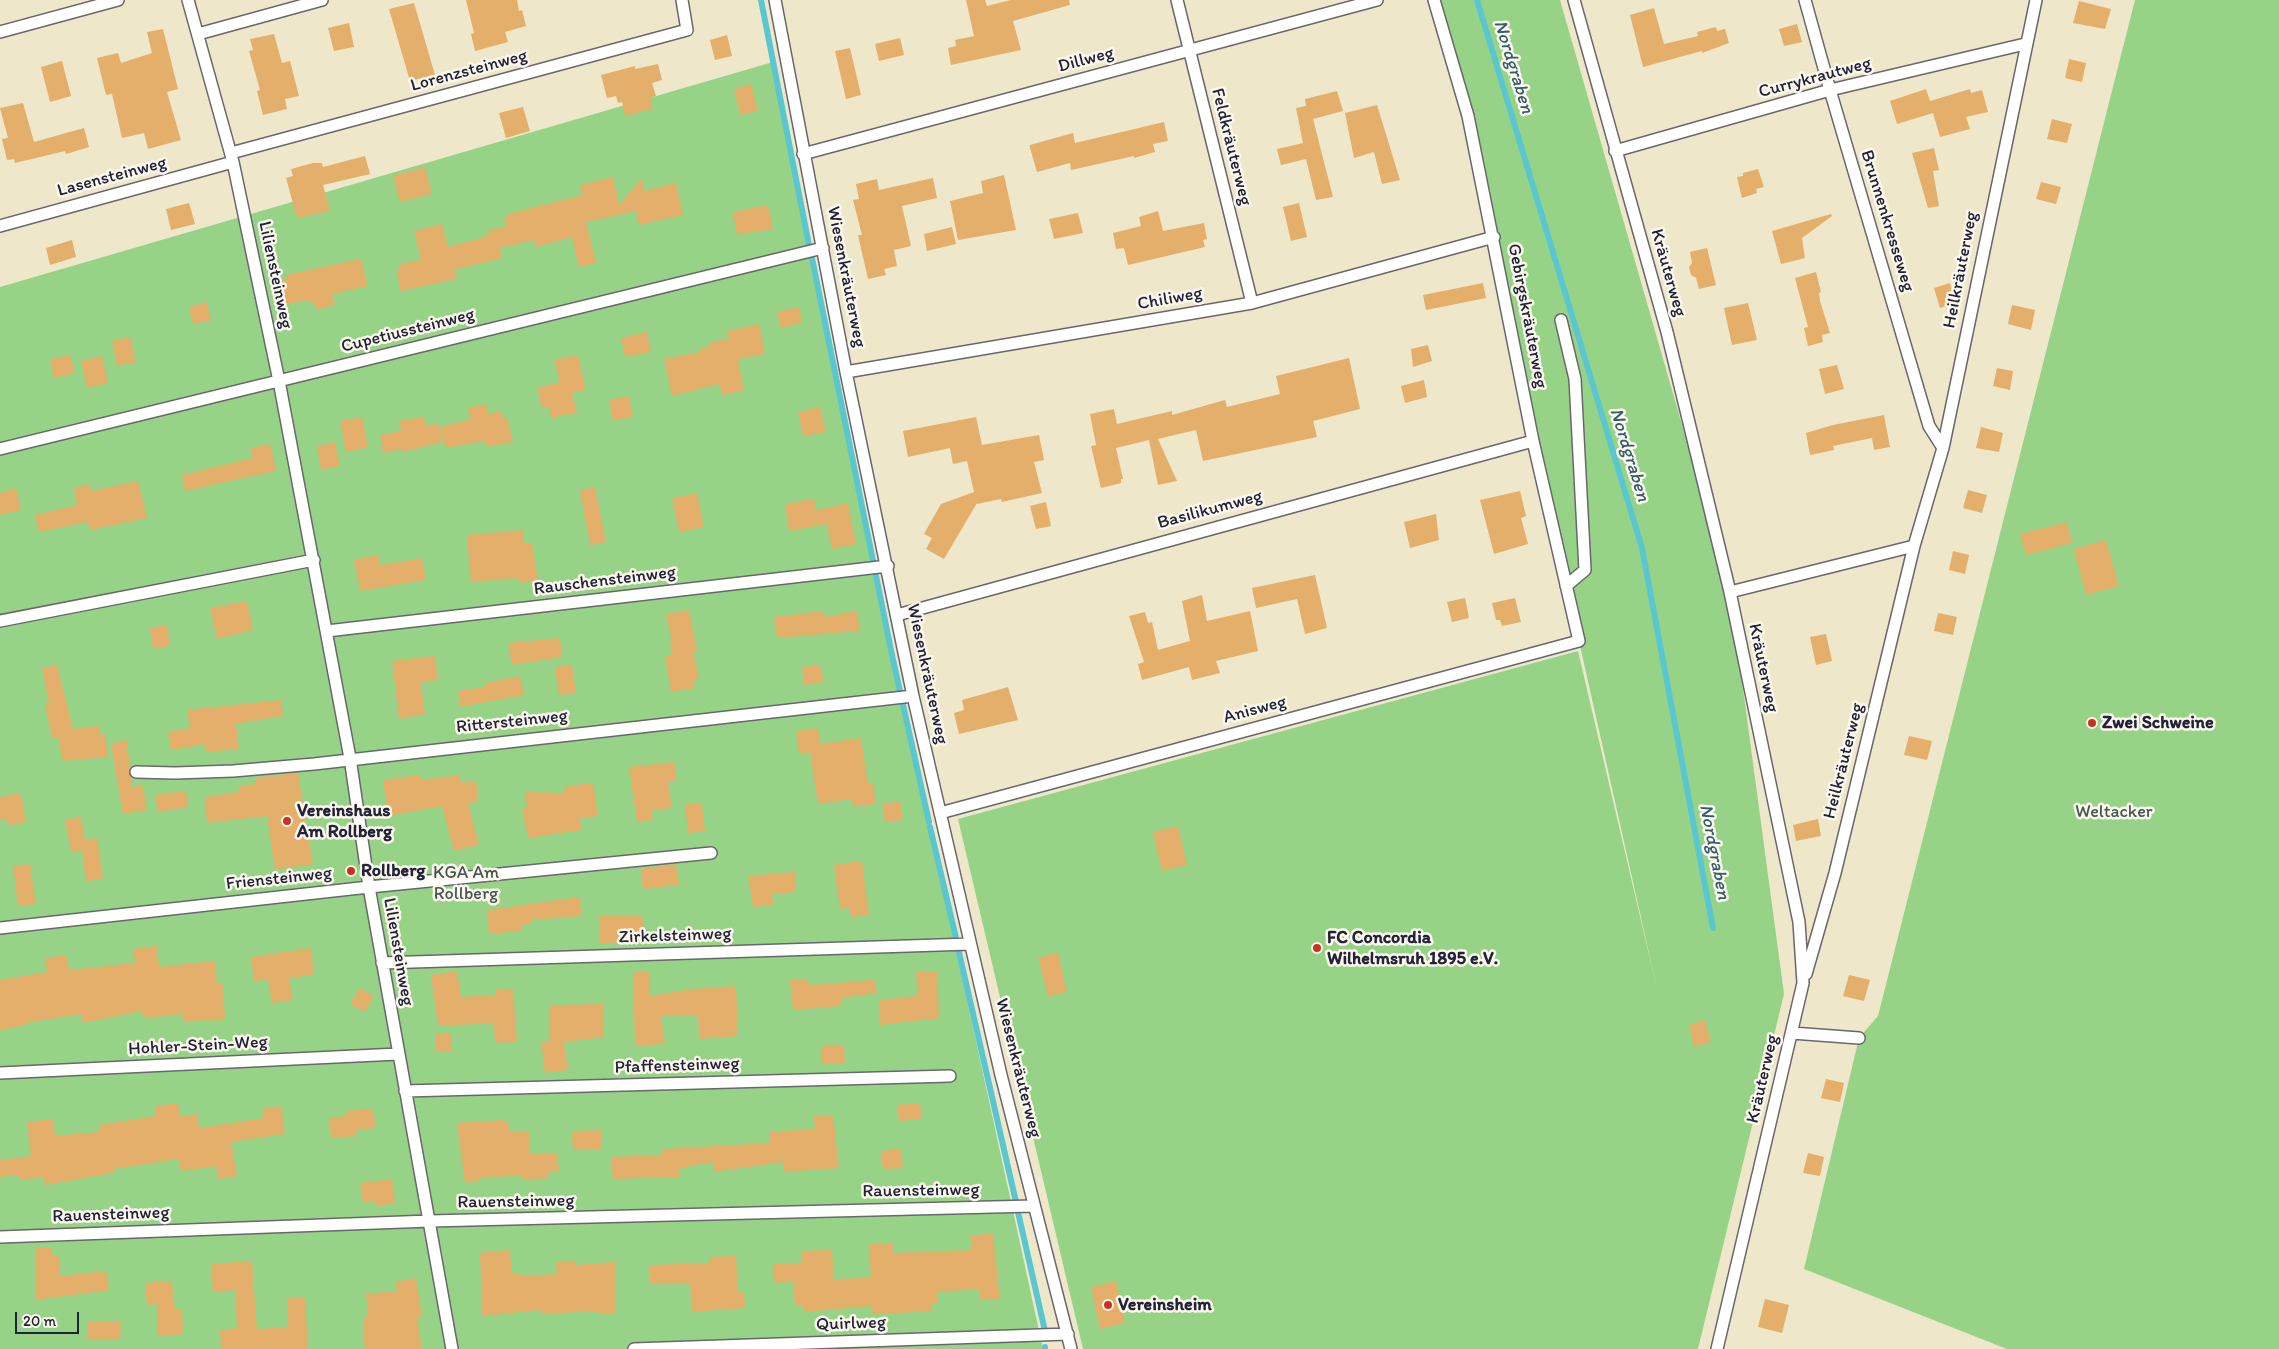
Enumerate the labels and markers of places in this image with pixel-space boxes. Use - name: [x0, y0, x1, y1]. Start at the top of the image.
- place label: Zwei Schweine: [2102, 712, 2214, 734]
- marker: Zwei Schweine: [2086, 717, 2098, 729]
- place label: Vereinshaus Am Rollberg: [297, 800, 392, 842]
- marker: Vereinshaus Am Rollberg: [281, 815, 293, 827]
- place label: Rollberg: [361, 860, 425, 882]
- marker: Rollberg: [345, 865, 357, 877]
- place label: FC Concordia Wilhelmsruh 1895 e.V.: [1327, 927, 1498, 970]
- marker: FC Concordia Wilhelmsruh 1895 e.V.: [1311, 942, 1323, 954]
- place label: Vereinsheim: [1118, 1294, 1212, 1316]
- marker: Vereinsheim: [1102, 1299, 1114, 1311]

